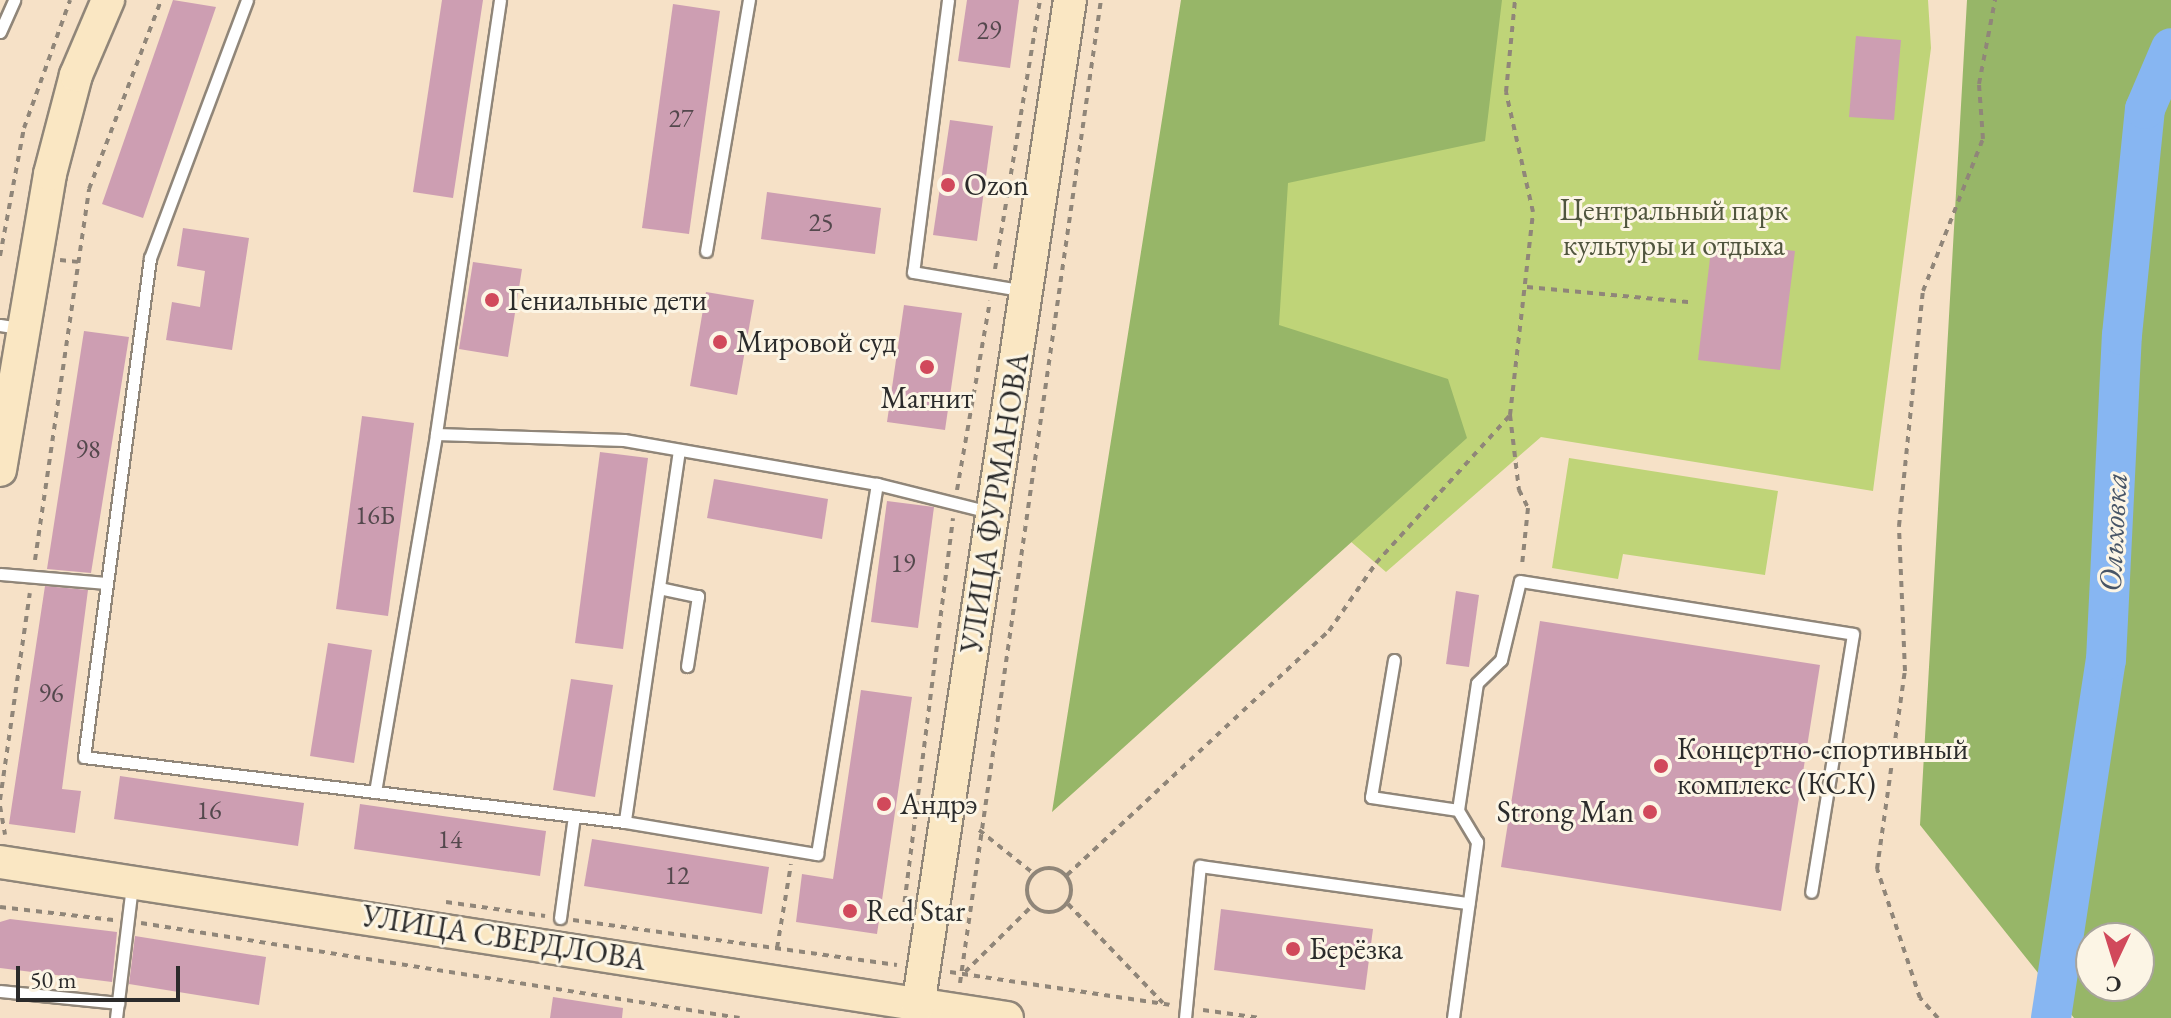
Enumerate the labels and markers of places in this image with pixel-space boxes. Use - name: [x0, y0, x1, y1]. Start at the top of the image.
- place label: Ozon: [964, 167, 1029, 203]
- marker: Ozon: [939, 176, 957, 194]
- place label: Гениальные дети: [508, 282, 707, 318]
- marker: Гениальные дети: [483, 291, 501, 309]
- place label: Мировой суд: [736, 324, 896, 360]
- marker: Мировой суд: [711, 333, 729, 351]
- marker: Магнит: [918, 358, 936, 376]
- place label: Магнит: [881, 380, 973, 416]
- place label: Концертно-спортивный комплекс (КСК): [1677, 731, 1968, 802]
- marker: Концертно-спортивный комплекс (КСК): [1652, 757, 1670, 775]
- place label: Андрэ: [900, 786, 977, 822]
- place label: Strong Man: [1497, 794, 1634, 830]
- marker: Андрэ: [875, 795, 893, 813]
- marker: Strong Man: [1641, 803, 1659, 821]
- place label: Red Star: [866, 893, 965, 929]
- marker: Red Star: [841, 902, 859, 920]
- place label: Берёзка: [1309, 931, 1403, 967]
- marker: Берёзка: [1284, 940, 1302, 958]

